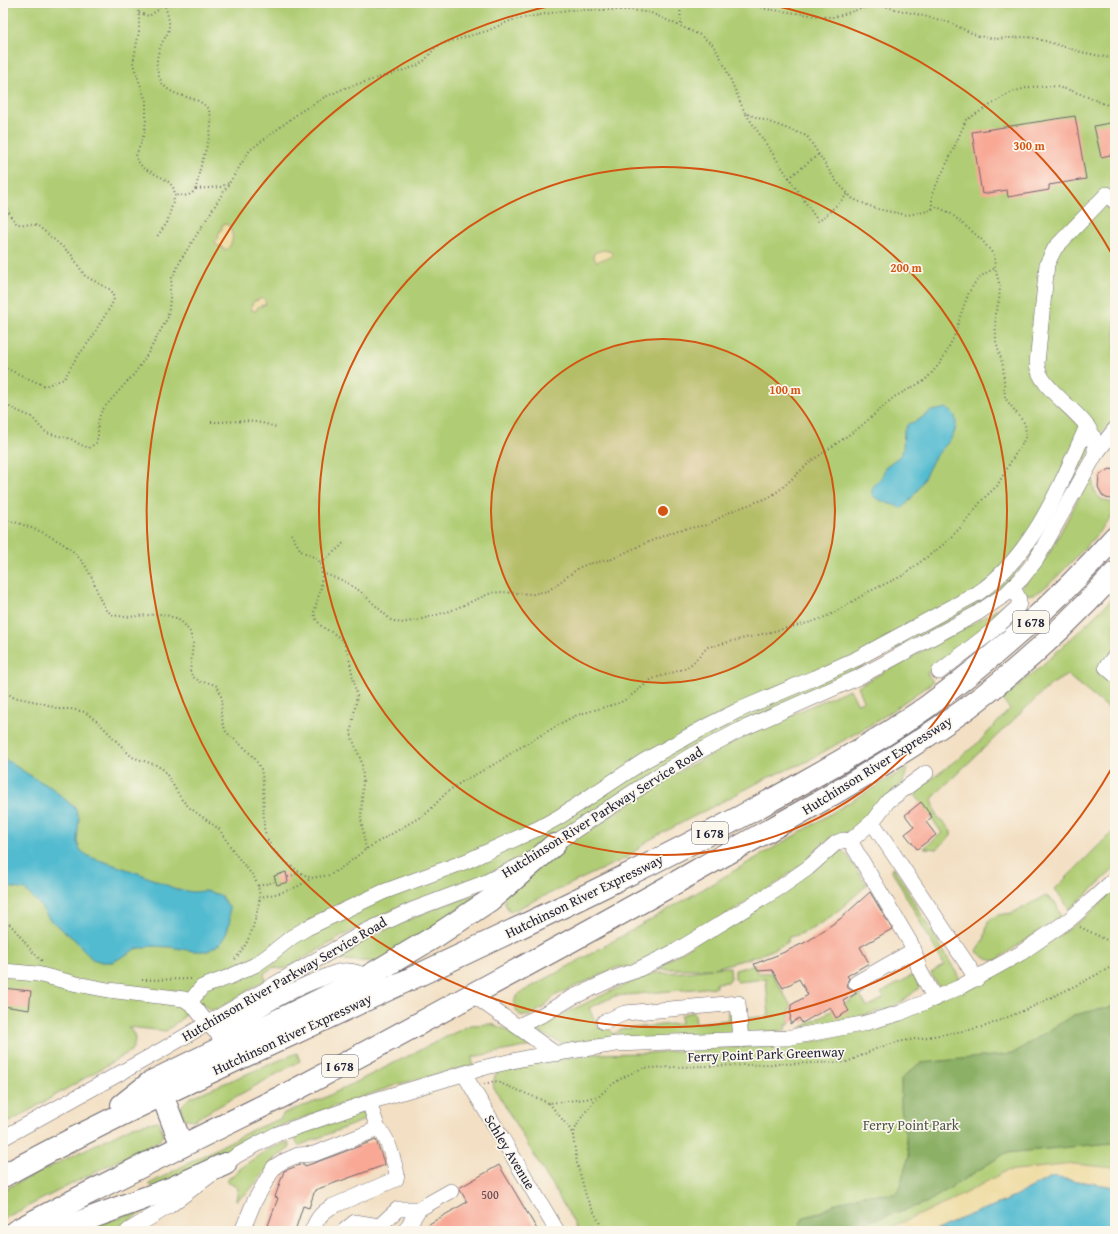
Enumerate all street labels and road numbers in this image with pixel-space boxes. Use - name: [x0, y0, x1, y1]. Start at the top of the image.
- road number: I 678: [1013, 611, 1049, 633]
- street label: Hutchinson River Expressway: [798, 711, 956, 819]
- street label: Hutchinson River Parkway Service Road: [498, 741, 707, 882]
- road number: I 678: [692, 822, 728, 844]
- street label: Hutchinson River Expressway: [502, 849, 666, 943]
- street label: Hutchinson River Parkway Service Road: [178, 912, 391, 1046]
- street label: Hutchinson River Expressway: [209, 988, 375, 1080]
- street label: Ferry Point Park Greenway: [687, 1041, 845, 1067]
- road number: I 678: [322, 1055, 358, 1077]
- street label: Schley Avenue: [480, 1111, 540, 1194]

